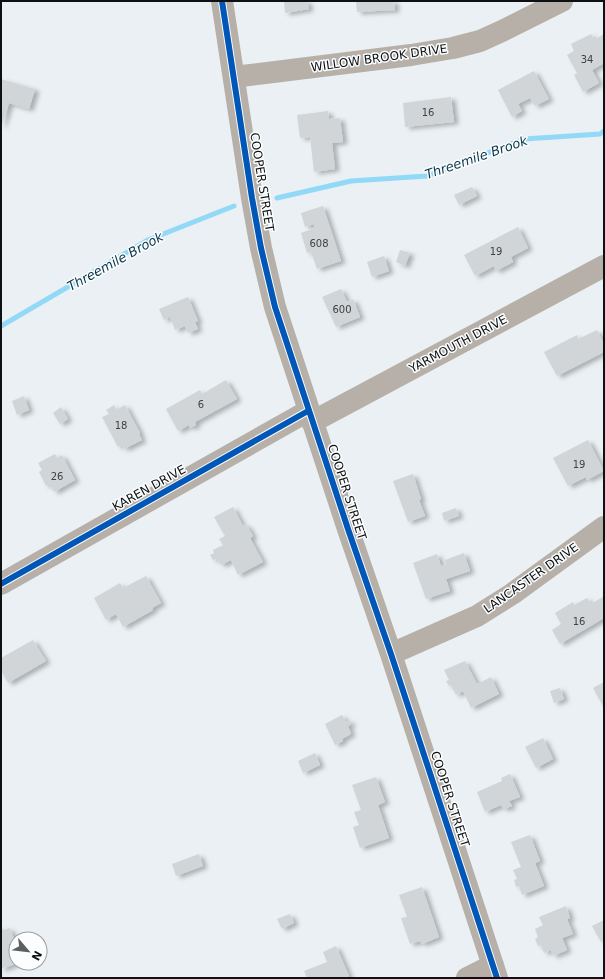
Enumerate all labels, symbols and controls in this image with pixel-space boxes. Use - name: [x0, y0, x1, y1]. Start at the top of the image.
- street label: WILLOW BROOK DRIVE: [310, 41, 448, 75]
- house number: 34: [581, 54, 593, 65]
- house number: 16: [422, 107, 434, 118]
- street label: COOPER STREET: [247, 132, 277, 233]
- water label: Threemile Brook: [423, 133, 530, 182]
- water label: Threemile Brook: [65, 229, 166, 294]
- house number: 608: [309, 238, 329, 249]
- house number: 19: [490, 246, 502, 257]
- house number: 600: [332, 304, 352, 315]
- street label: YARMOUTH DRIVE: [406, 312, 509, 376]
- house number: 6: [198, 399, 204, 410]
- house number: 18: [115, 420, 127, 431]
- street label: COOPER STREET: [325, 442, 369, 542]
- house number: 19: [573, 459, 585, 470]
- street label: KAREN DRIVE: [110, 462, 188, 514]
- house number: 26: [51, 471, 63, 482]
- street label: LANCASTER DRIVE: [481, 540, 581, 616]
- house number: 16: [573, 616, 585, 627]
- street label: COOPER STREET: [428, 749, 472, 849]
- north arrow: [8, 931, 48, 971]
- text: N: [28, 948, 44, 963]

